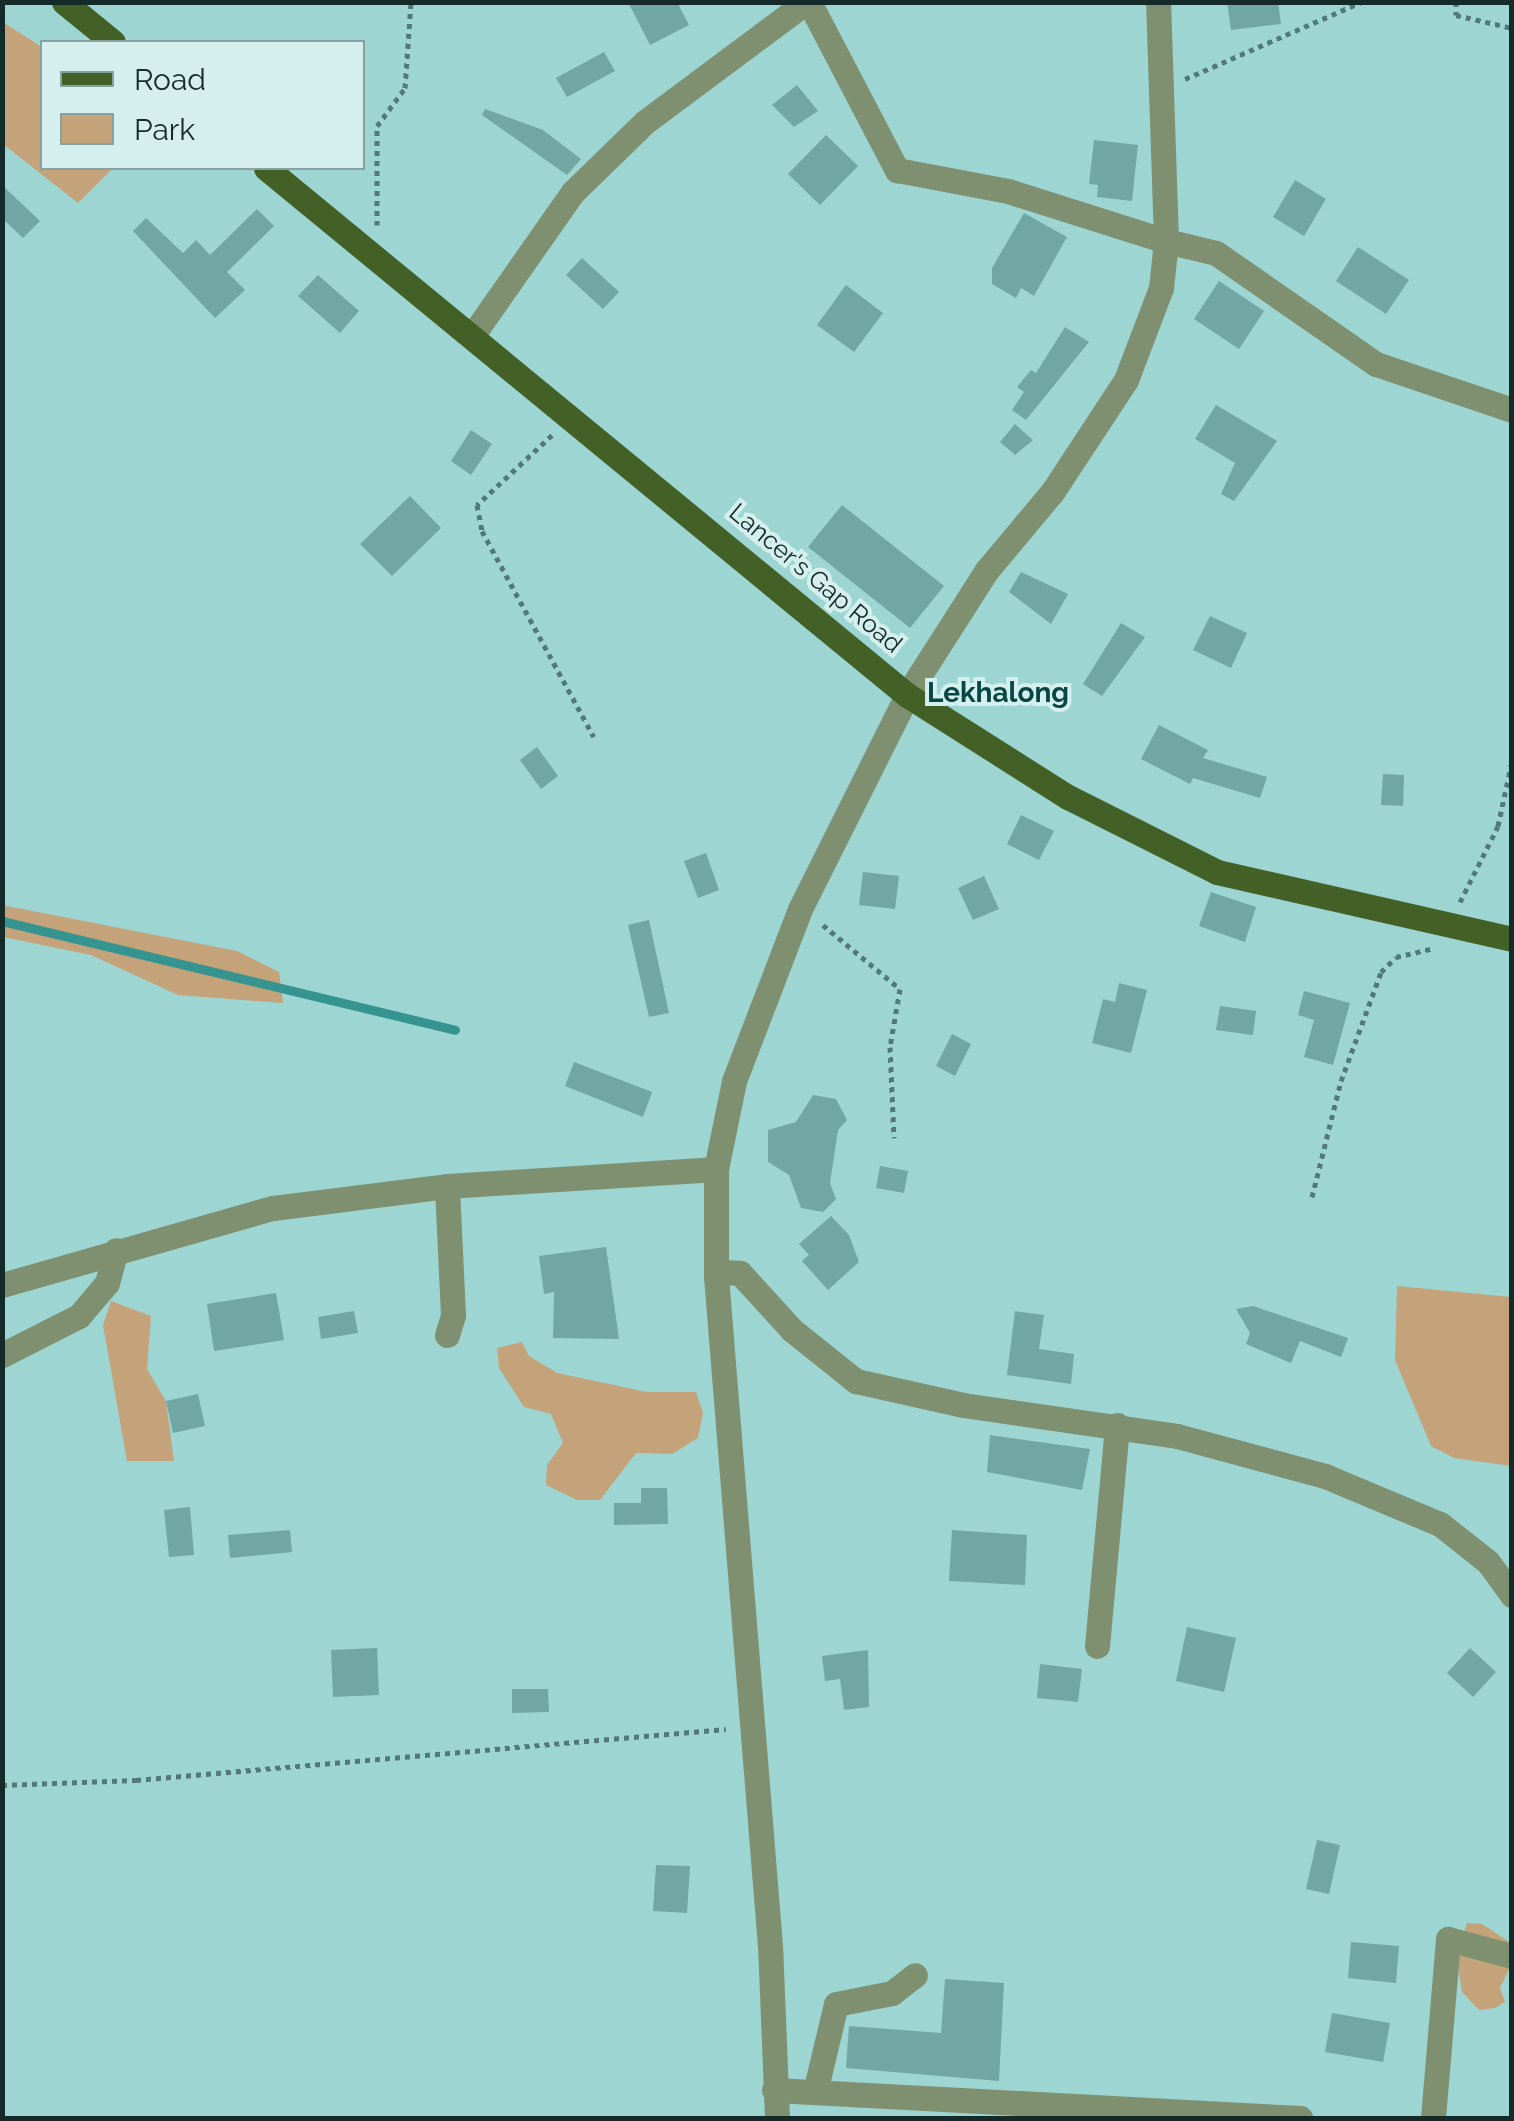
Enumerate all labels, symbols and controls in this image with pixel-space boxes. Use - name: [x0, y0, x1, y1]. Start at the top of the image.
- legend: [40, 40, 365, 170]
- text: Road: [134, 62, 206, 97]
- text: Park: [134, 112, 195, 147]
- street label: Lancer's Gap Road: [724, 497, 908, 659]
- district label: Lekhalong: [927, 676, 1069, 710]

